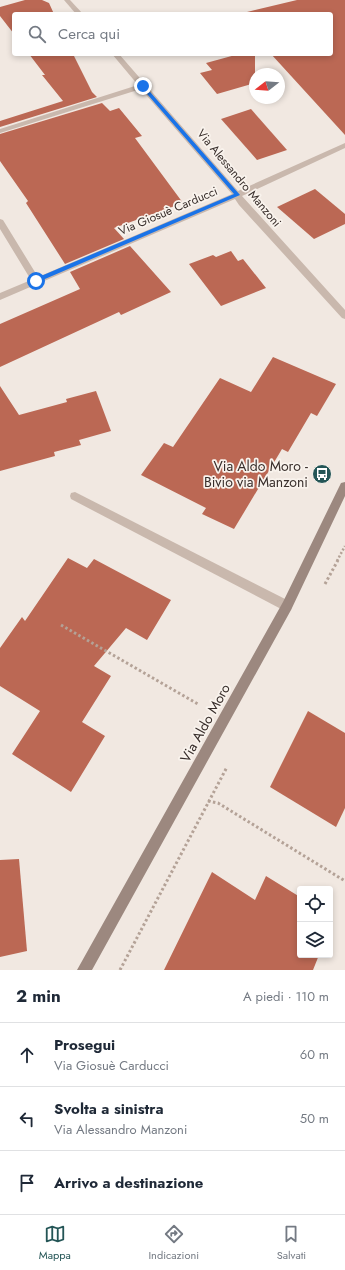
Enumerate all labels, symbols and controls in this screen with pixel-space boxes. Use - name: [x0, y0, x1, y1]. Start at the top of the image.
- search box: [12, 12, 333, 56]
- icon: search: [26, 23, 48, 45]
- text: Cerca qui: [58, 23, 120, 45]
- north arrow: [249, 68, 285, 104]
- route end: [134, 77, 152, 95]
- street label: Via Alessandro Manzoni: [193, 125, 285, 231]
- street label: Via Giosuè Carducci: [116, 182, 220, 240]
- route start: [27, 272, 45, 290]
- place label: Via Aldo Moro - Bivio via Manzoni: [204, 456, 308, 492]
- bus stop icon: Via Aldo Moro - Bivio via Manzoni: [311, 463, 333, 485]
- street label: Via Aldo Moro: [175, 680, 235, 766]
- map controls: [297, 886, 333, 958]
- button: locate: [297, 886, 333, 922]
- button: layers: [297, 922, 333, 958]
- text: 2 min: [16, 984, 61, 1008]
- text: A piedi · 110 m: [243, 987, 329, 1006]
- text: Prosegui: [54, 1034, 115, 1056]
- icon: ahead: [16, 1044, 38, 1066]
- text: 60 m: [300, 1045, 329, 1064]
- text: Via Giosuè Carducci: [54, 1056, 169, 1075]
- text: Svolta a sinistra: [54, 1098, 164, 1120]
- icon: left: [16, 1108, 38, 1130]
- text: 50 m: [300, 1109, 329, 1128]
- text: Via Alessandro Manzoni: [54, 1120, 187, 1139]
- icon: arrive: [16, 1172, 38, 1194]
- text: Arrivo a destinazione: [54, 1172, 203, 1194]
- tab: Mappa: [39, 1223, 71, 1263]
- tab: Indicazioni: [148, 1223, 199, 1263]
- tab: Salvati: [277, 1223, 306, 1263]

